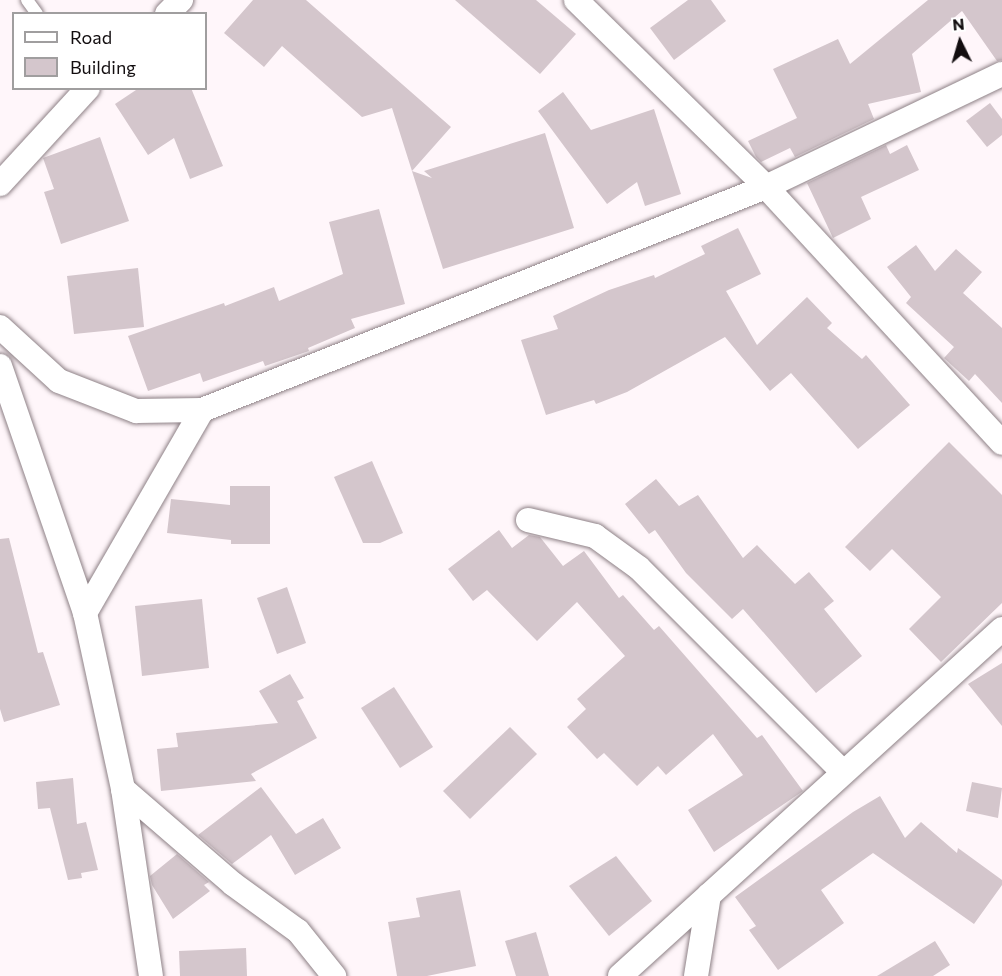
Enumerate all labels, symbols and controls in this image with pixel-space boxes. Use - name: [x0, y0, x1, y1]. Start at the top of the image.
- legend: [12, 12, 207, 90]
- north arrow: [930, 12, 990, 72]
- text: N: [952, 14, 965, 34]
- text: Road: [70, 26, 112, 48]
- text: Building: [70, 56, 136, 78]

